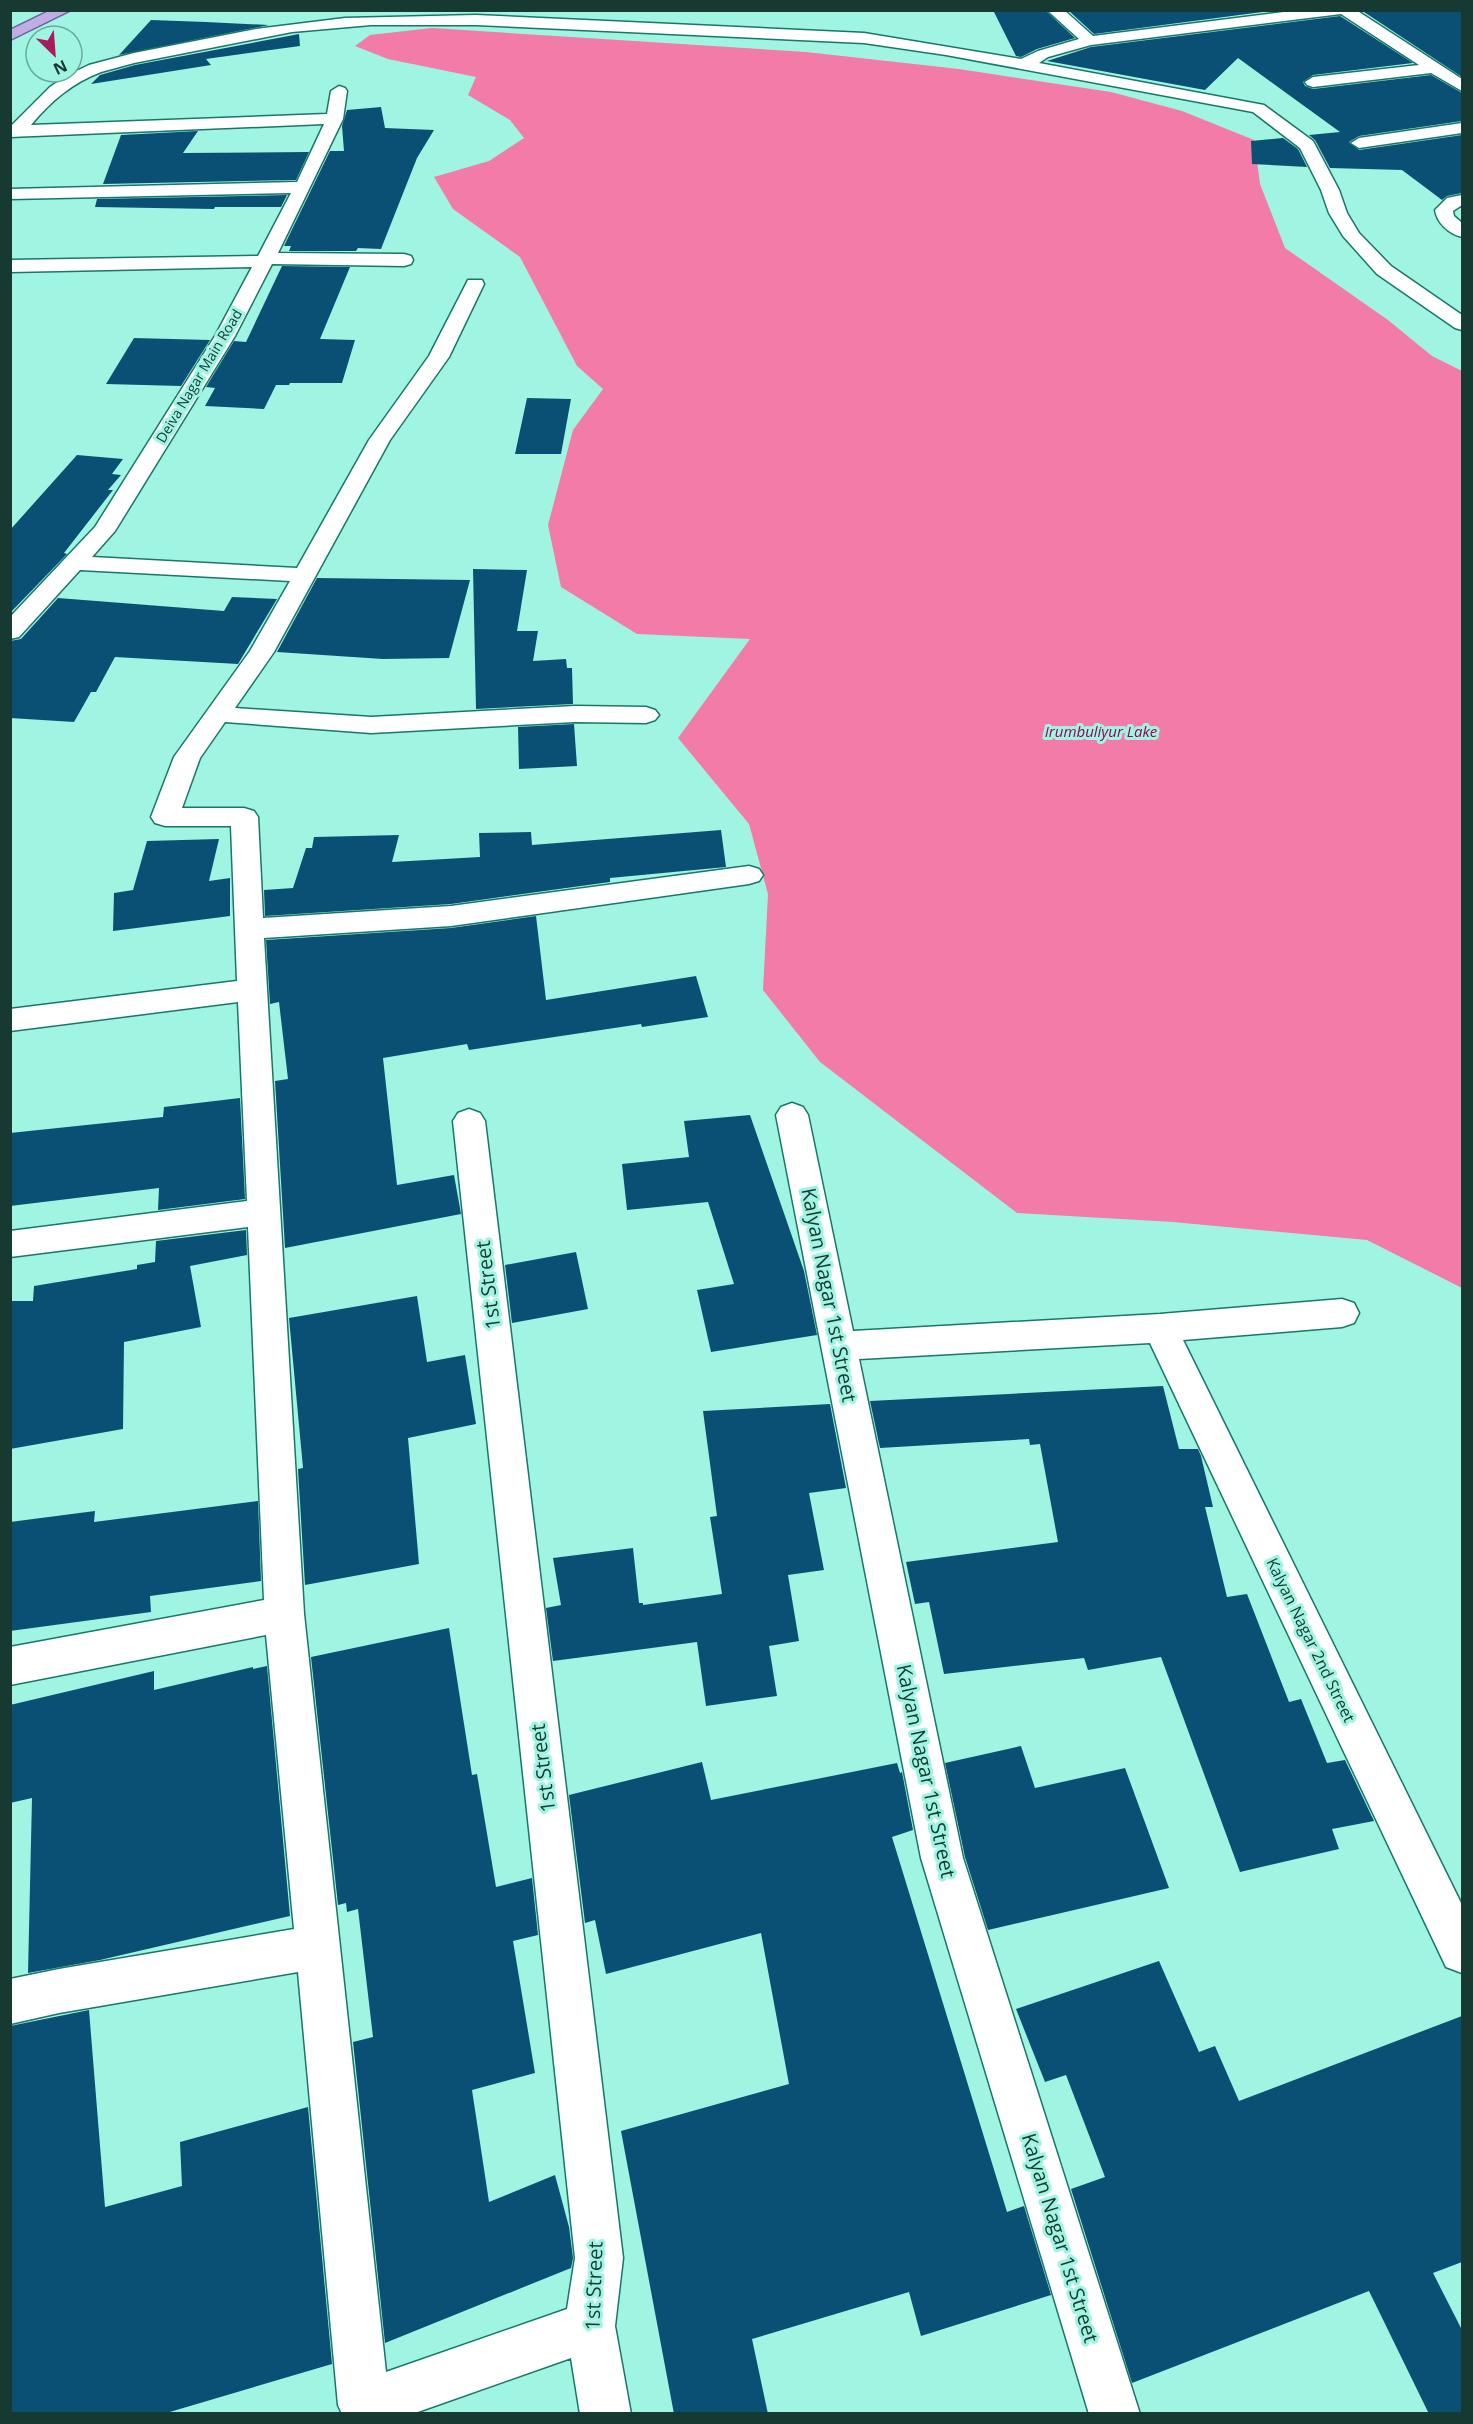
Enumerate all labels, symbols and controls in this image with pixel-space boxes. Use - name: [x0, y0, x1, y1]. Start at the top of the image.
- north arrow: [24, 24, 84, 84]
- text: N: [50, 55, 71, 80]
- street label: Deiva Nagar Main Road: [151, 305, 246, 446]
- water label: Irumbuliyur Lake: [1045, 721, 1158, 741]
- street label: Kalyan Nagar 1st Street: [795, 1185, 864, 1404]
- street label: 1st Street: [469, 1239, 506, 1331]
- street label: Kalyan Nagar 2nd Street: [1262, 1554, 1361, 1726]
- street label: Kalyan Nagar 1st Street: [891, 1662, 962, 1880]
- street label: 1st Street: [524, 1722, 561, 1814]
- street label: Kalyan Nagar 1st Street: [1016, 2130, 1105, 2346]
- street label: 1st Street: [578, 2241, 609, 2331]

